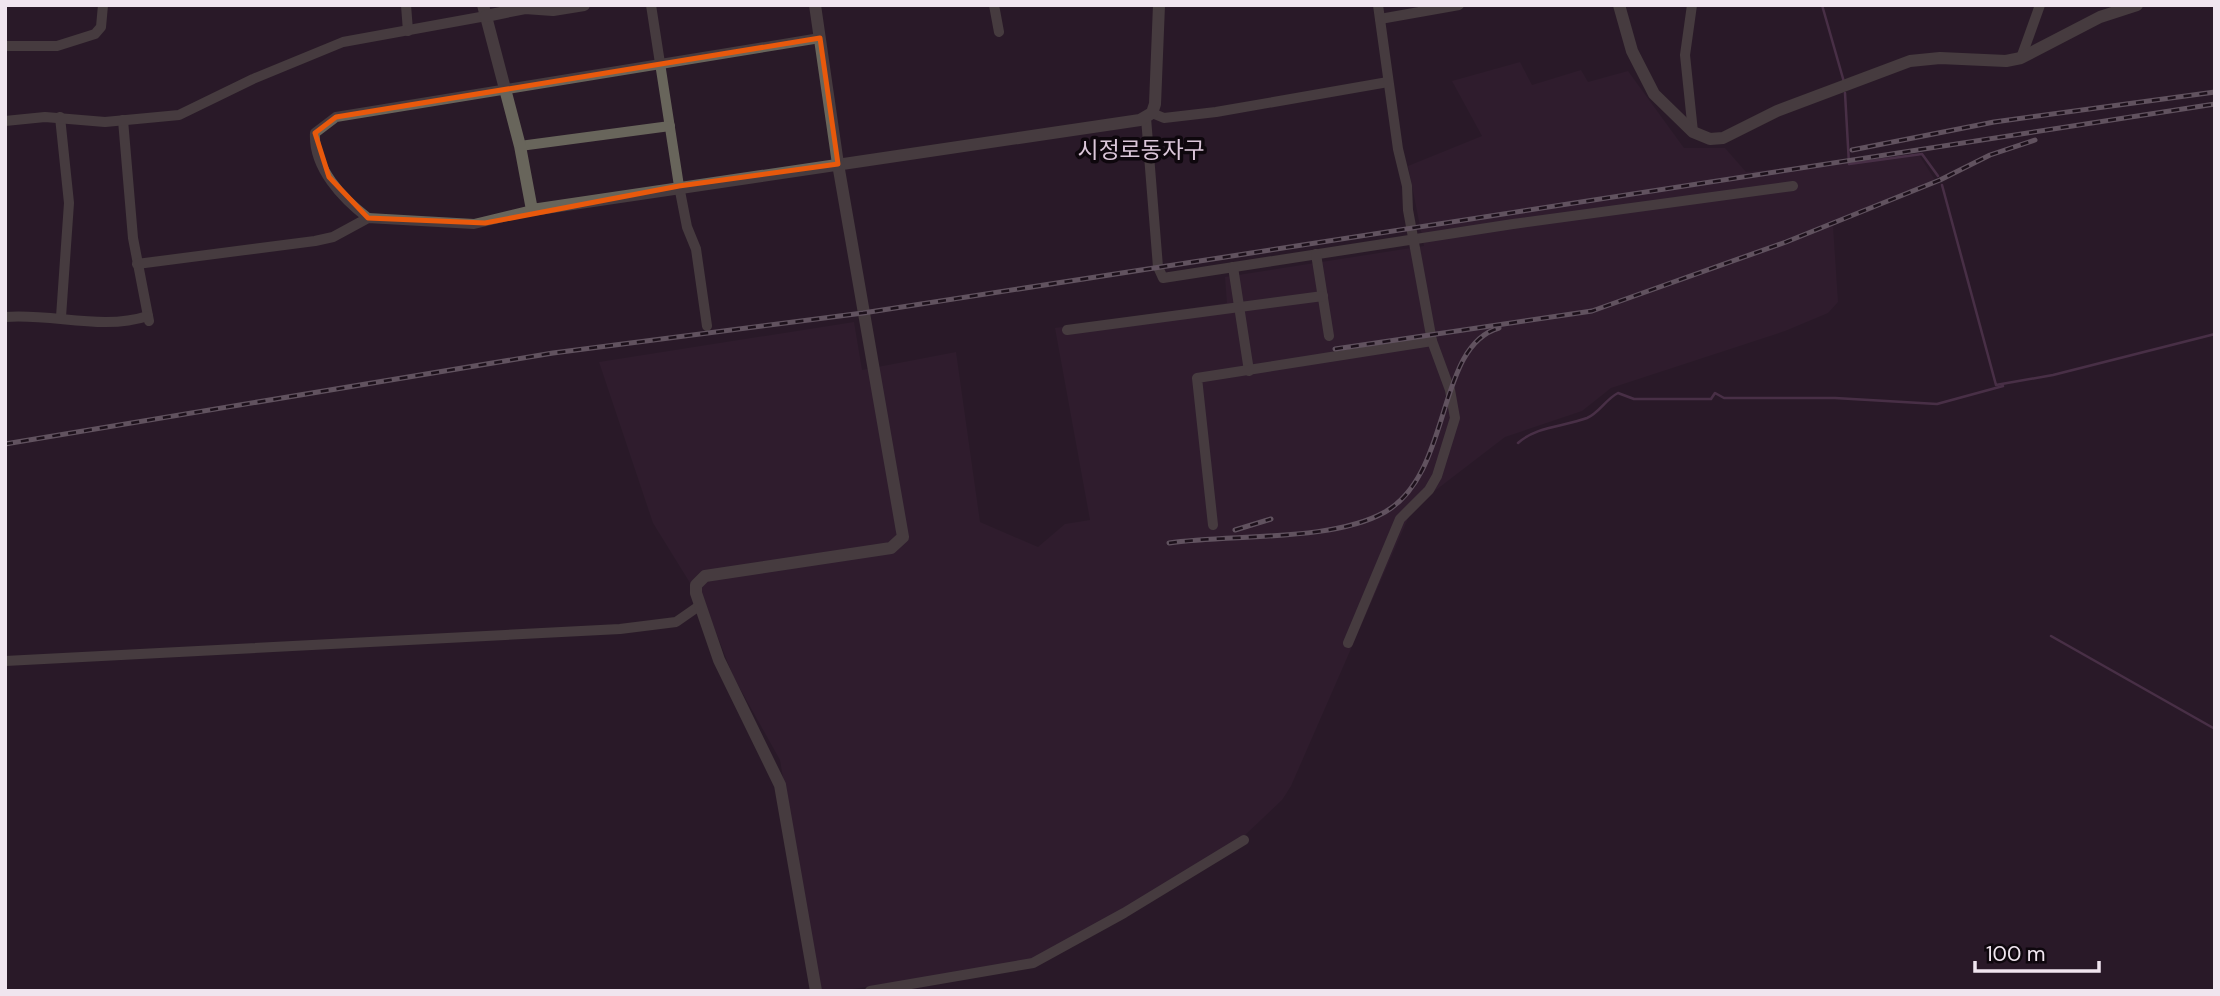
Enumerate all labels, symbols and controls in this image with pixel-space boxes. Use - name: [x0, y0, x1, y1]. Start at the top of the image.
- district label: 시정로동자구: [1078, 135, 1204, 165]
- scale bar: [1975, 930, 2099, 974]
- text: 100 m: [1986, 940, 2046, 968]

